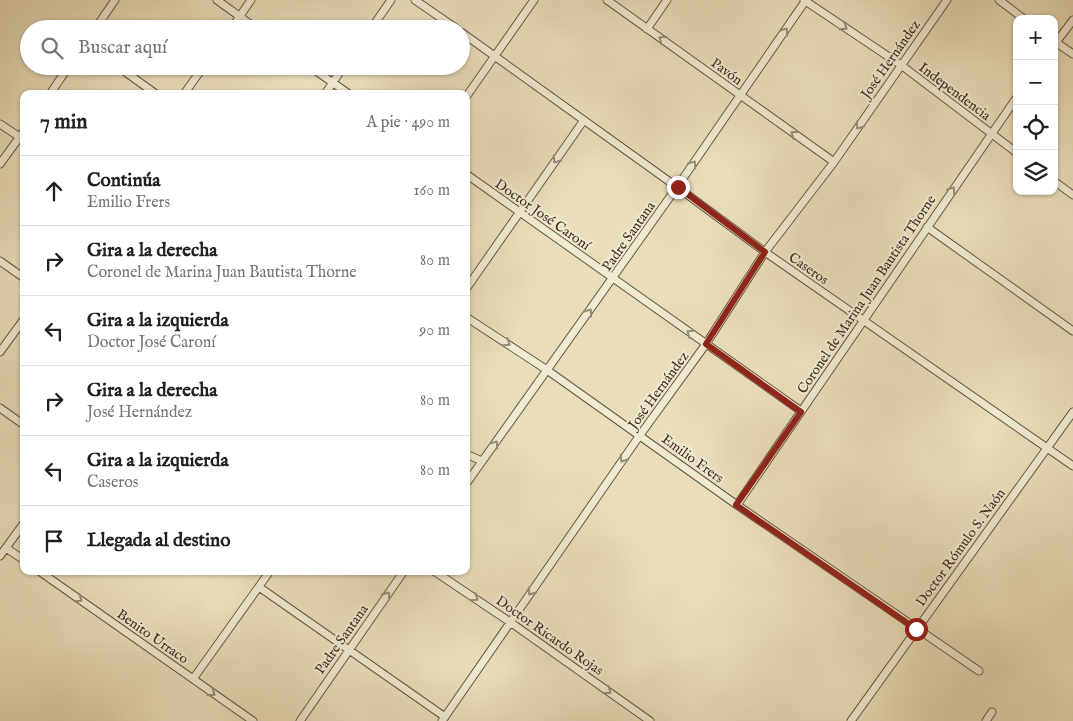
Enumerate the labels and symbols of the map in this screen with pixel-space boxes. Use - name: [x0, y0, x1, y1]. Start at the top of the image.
- street label: José Hernández: [856, 16, 925, 104]
- one-way arrow: [838, 21, 848, 30]
- one-way arrow: [779, 27, 788, 37]
- one-way arrow: [659, 37, 668, 45]
- street label: Pavón: [707, 54, 746, 90]
- street label: Independencia: [915, 59, 995, 125]
- one-way arrow: [856, 120, 865, 130]
- one-way arrow: [790, 131, 800, 140]
- one-way arrow: [553, 154, 562, 164]
- one-way arrow: [686, 161, 696, 170]
- street label: Doctor José Caroní: [491, 175, 595, 255]
- route end: [667, 176, 690, 199]
- one-way arrow: [946, 187, 955, 196]
- street label: Coronel de Marina Juan Bautista Thorne: [793, 191, 941, 397]
- street label: Padre Santana: [598, 197, 660, 275]
- street label: Caseros: [785, 249, 832, 289]
- one-way arrow: [583, 308, 592, 317]
- one-way arrow: [686, 330, 695, 339]
- one-way arrow: [502, 337, 511, 347]
- street label: José Hernández: [623, 348, 693, 435]
- street label: Emilio Frers: [658, 430, 727, 488]
- one-way arrow: [489, 440, 498, 450]
- one-way arrow: [620, 453, 629, 462]
- street label: Doctor Rómulo S. Naón: [912, 485, 1010, 610]
- one-way arrow: [528, 586, 537, 596]
- one-way arrow: [381, 591, 390, 600]
- one-way arrow: [469, 592, 478, 601]
- street label: Doctor Ricardo Rojas: [492, 592, 607, 680]
- one-way arrow: [73, 593, 83, 602]
- street label: Padre Santana: [311, 600, 373, 678]
- street label: Benito Urraco: [113, 605, 192, 668]
- route start: [905, 618, 928, 641]
- one-way arrow: [602, 685, 612, 694]
- one-way arrow: [206, 687, 216, 696]

